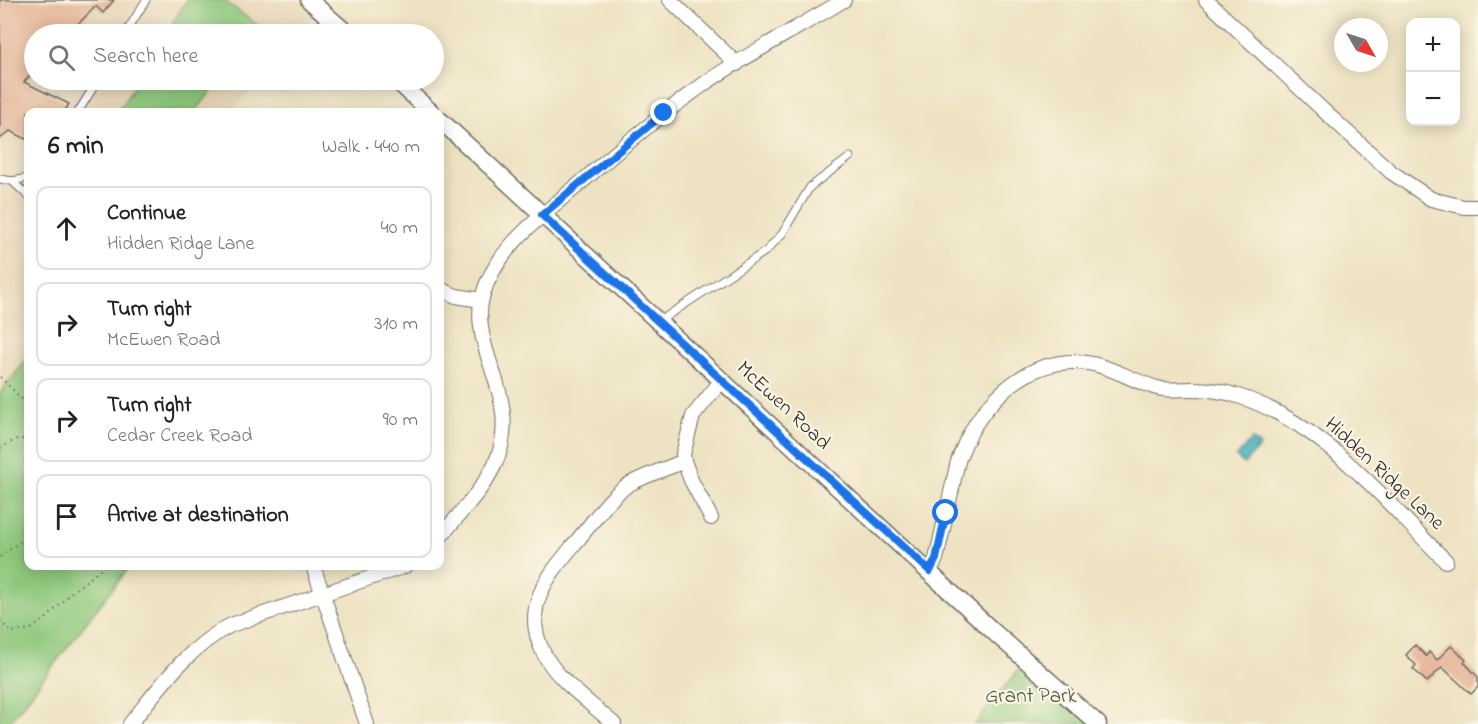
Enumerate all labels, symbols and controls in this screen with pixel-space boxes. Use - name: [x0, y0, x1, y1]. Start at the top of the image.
- north arrow: [1334, 18, 1388, 72]
- map controls: [1406, 18, 1460, 126]
- button: +: [1406, 18, 1460, 72]
- search box: [24, 24, 444, 90]
- icon: search: [45, 41, 78, 74]
- text: Search here: [93, 41, 198, 73]
- button: −: [1406, 72, 1460, 126]
- route end: [650, 99, 676, 125]
- text: 6 min: [48, 128, 104, 166]
- text: Walk · 440 m: [322, 133, 420, 162]
- text: Continue: [107, 198, 186, 230]
- icon: ahead: [50, 212, 83, 245]
- text: 40 m: [381, 214, 418, 243]
- text: Hidden Ridge Lane: [107, 230, 254, 259]
- text: Turn right: [107, 294, 192, 326]
- icon: right: [50, 308, 83, 341]
- text: 310 m: [374, 310, 418, 339]
- text: McEwen Road: [107, 326, 221, 355]
- street label: McEwen Road: [729, 354, 837, 458]
- text: Turn right: [107, 390, 192, 422]
- icon: right: [50, 404, 83, 437]
- text: 90 m: [383, 406, 418, 435]
- street label: Hidden Ridge Lane: [1316, 410, 1451, 540]
- text: Cedar Creek Road: [107, 422, 253, 451]
- route start: [932, 499, 958, 525]
- icon: arrive: [50, 500, 83, 533]
- text: Arrive at destination: [107, 500, 289, 532]
- park label: Grant Park: [985, 682, 1078, 712]

